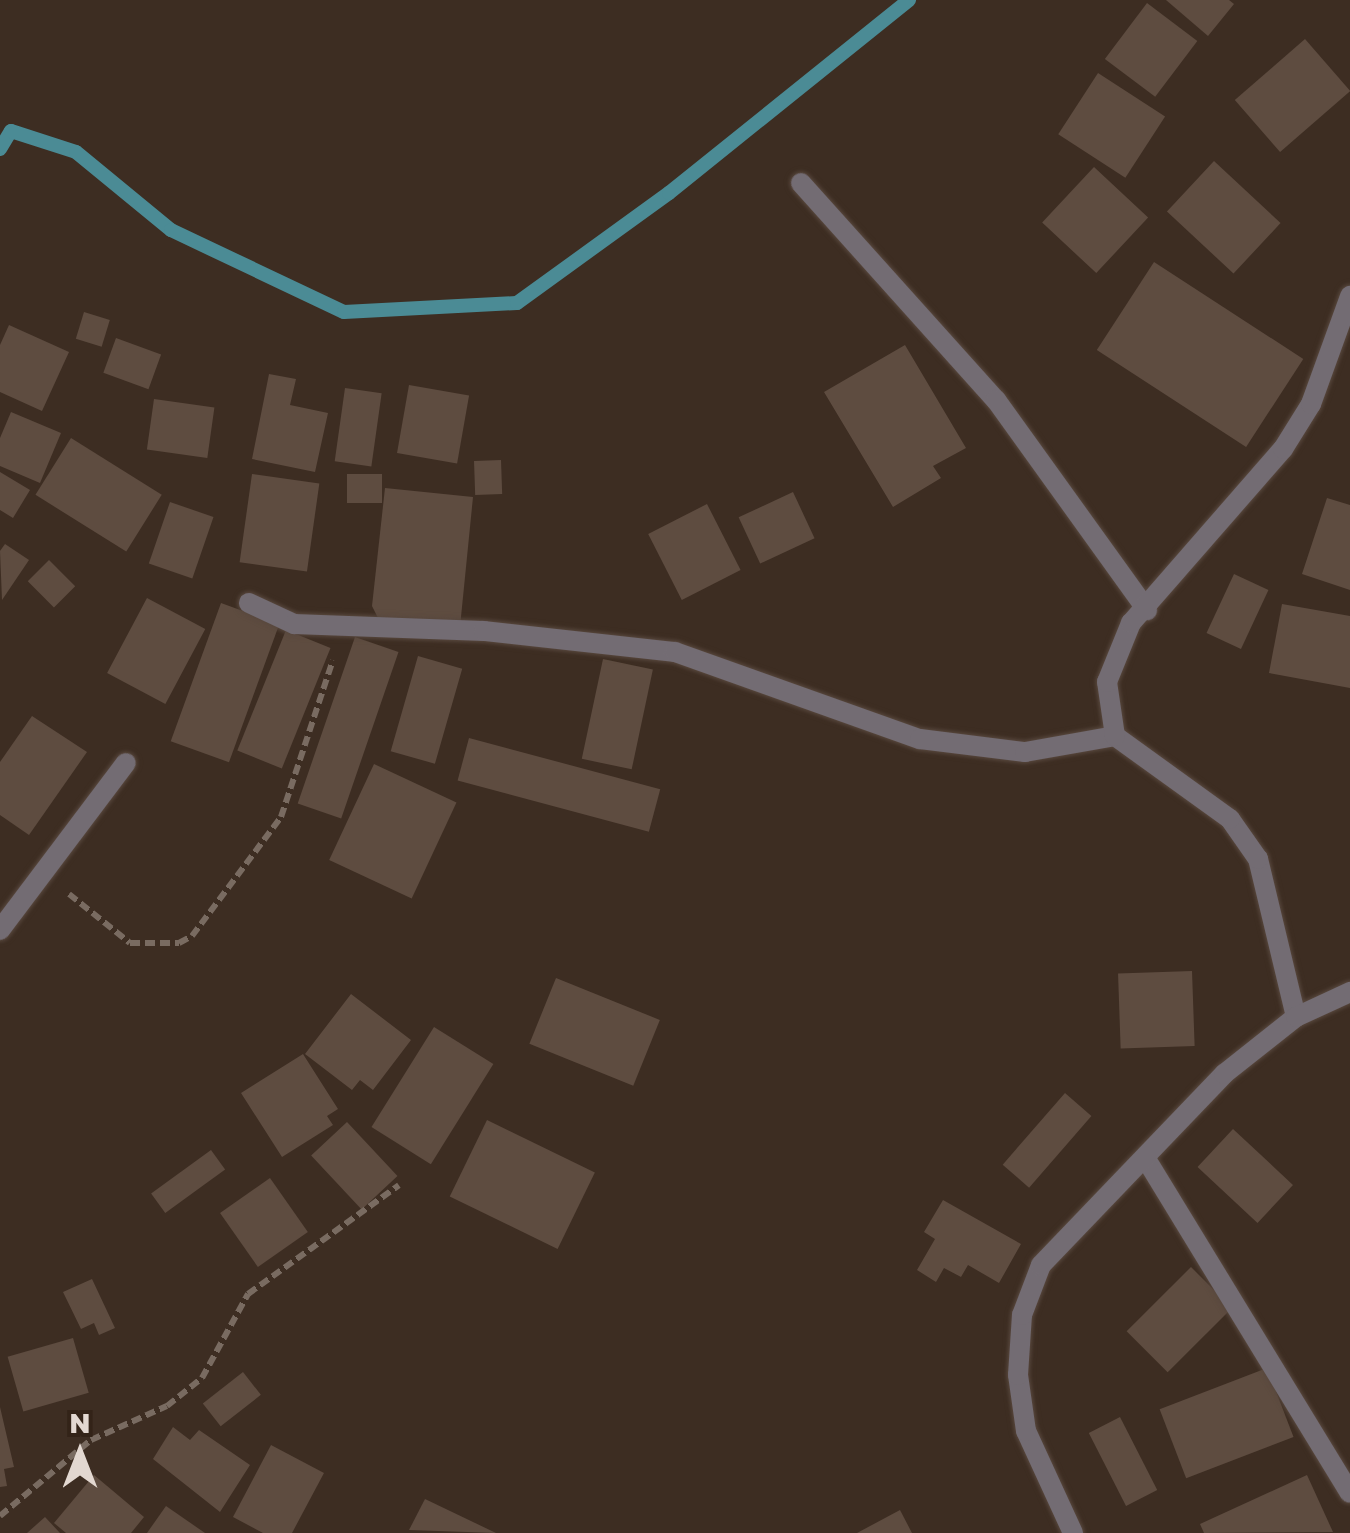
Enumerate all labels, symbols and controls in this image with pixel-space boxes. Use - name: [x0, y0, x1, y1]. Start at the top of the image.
- north arrow: [30, 1403, 130, 1503]
- text: N: [69, 1406, 91, 1439]

